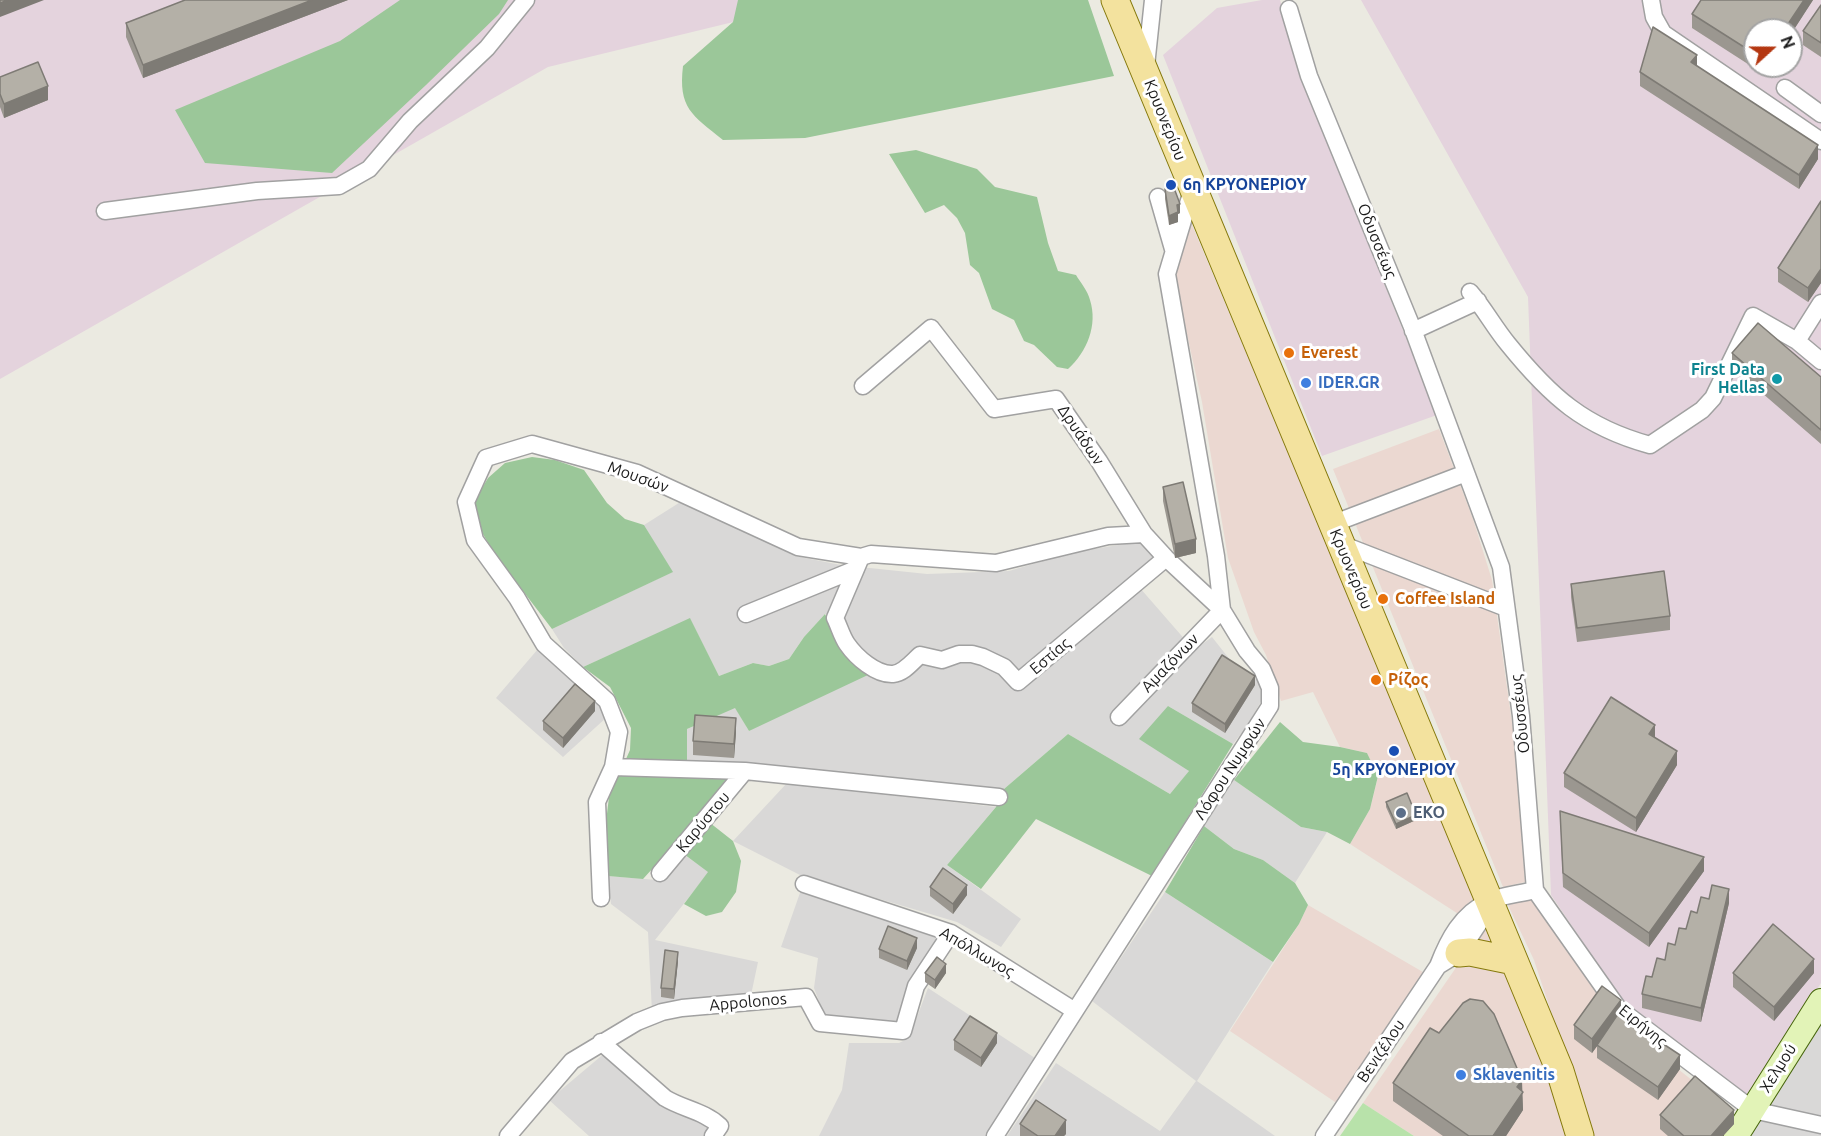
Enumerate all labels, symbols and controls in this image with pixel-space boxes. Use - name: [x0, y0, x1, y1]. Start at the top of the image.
- north arrow: [1743, 18, 1803, 78]
- text: N: [1777, 33, 1798, 51]
- street label: Κρυονερίου: [1140, 77, 1190, 163]
- place label: 6η ΚΡΥΟΝΕΡΙΟΥ: [1183, 175, 1307, 195]
- marker: 6η ΚΡΥΟΝΕΡΙΟΥ: [1164, 178, 1178, 192]
- street label: Οδυσσέως: [1353, 201, 1401, 281]
- place label: Everest: [1301, 343, 1358, 363]
- marker: Everest: [1282, 346, 1296, 360]
- place label: First Data Hellas: [1691, 360, 1765, 398]
- marker: First Data Hellas: [1770, 372, 1784, 386]
- place label: IDER.GR: [1318, 373, 1380, 393]
- marker: IDER.GR: [1299, 376, 1313, 390]
- street label: Δρυάδων: [1054, 401, 1108, 469]
- street label: Μουσών: [605, 457, 671, 497]
- street label: Κρυονερίου: [1325, 526, 1377, 612]
- place label: Coffee Island: [1395, 589, 1495, 609]
- marker: Coffee Island: [1376, 592, 1390, 606]
- street label: Αμαζόνων: [1137, 630, 1203, 696]
- street label: Εστίας: [1026, 634, 1074, 678]
- place label: Ρίζος: [1388, 670, 1428, 690]
- marker: Ρίζος: [1369, 673, 1383, 687]
- street label: Οδυσσέως: [1506, 674, 1534, 754]
- street label: Λόφου Νυμφών: [1190, 715, 1270, 823]
- marker: 5η ΚΡΥΟΝΕΡΙΟΥ: [1387, 744, 1401, 758]
- place label: 5η ΚΡΥΟΝΕΡΙΟΥ: [1332, 760, 1456, 780]
- street label: Καρύστου: [672, 788, 734, 856]
- place label: EKO: [1413, 803, 1445, 823]
- marker: EKO: [1394, 806, 1408, 820]
- street label: Απόλλωνος: [936, 923, 1018, 981]
- street label: Appolonos: [709, 989, 787, 1015]
- street label: Ειρήνης: [1615, 1001, 1671, 1051]
- street label: Βενιζέλου: [1353, 1016, 1409, 1086]
- street label: Χελμού: [1756, 1040, 1800, 1096]
- place label: Sklavenitis: [1473, 1065, 1555, 1085]
- marker: Sklavenitis: [1454, 1068, 1468, 1082]

